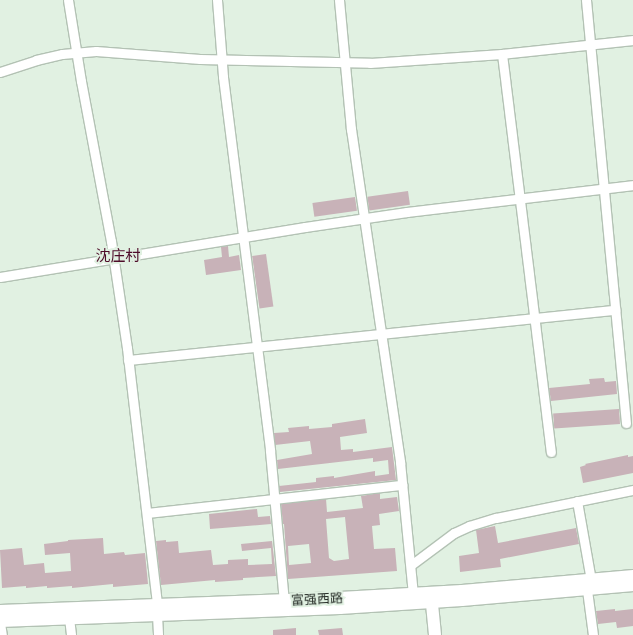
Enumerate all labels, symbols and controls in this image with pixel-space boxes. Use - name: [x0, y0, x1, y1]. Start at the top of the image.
- district label: 沈庄村: [96, 247, 140, 265]
- street label: 富强西路: [291, 590, 343, 608]

